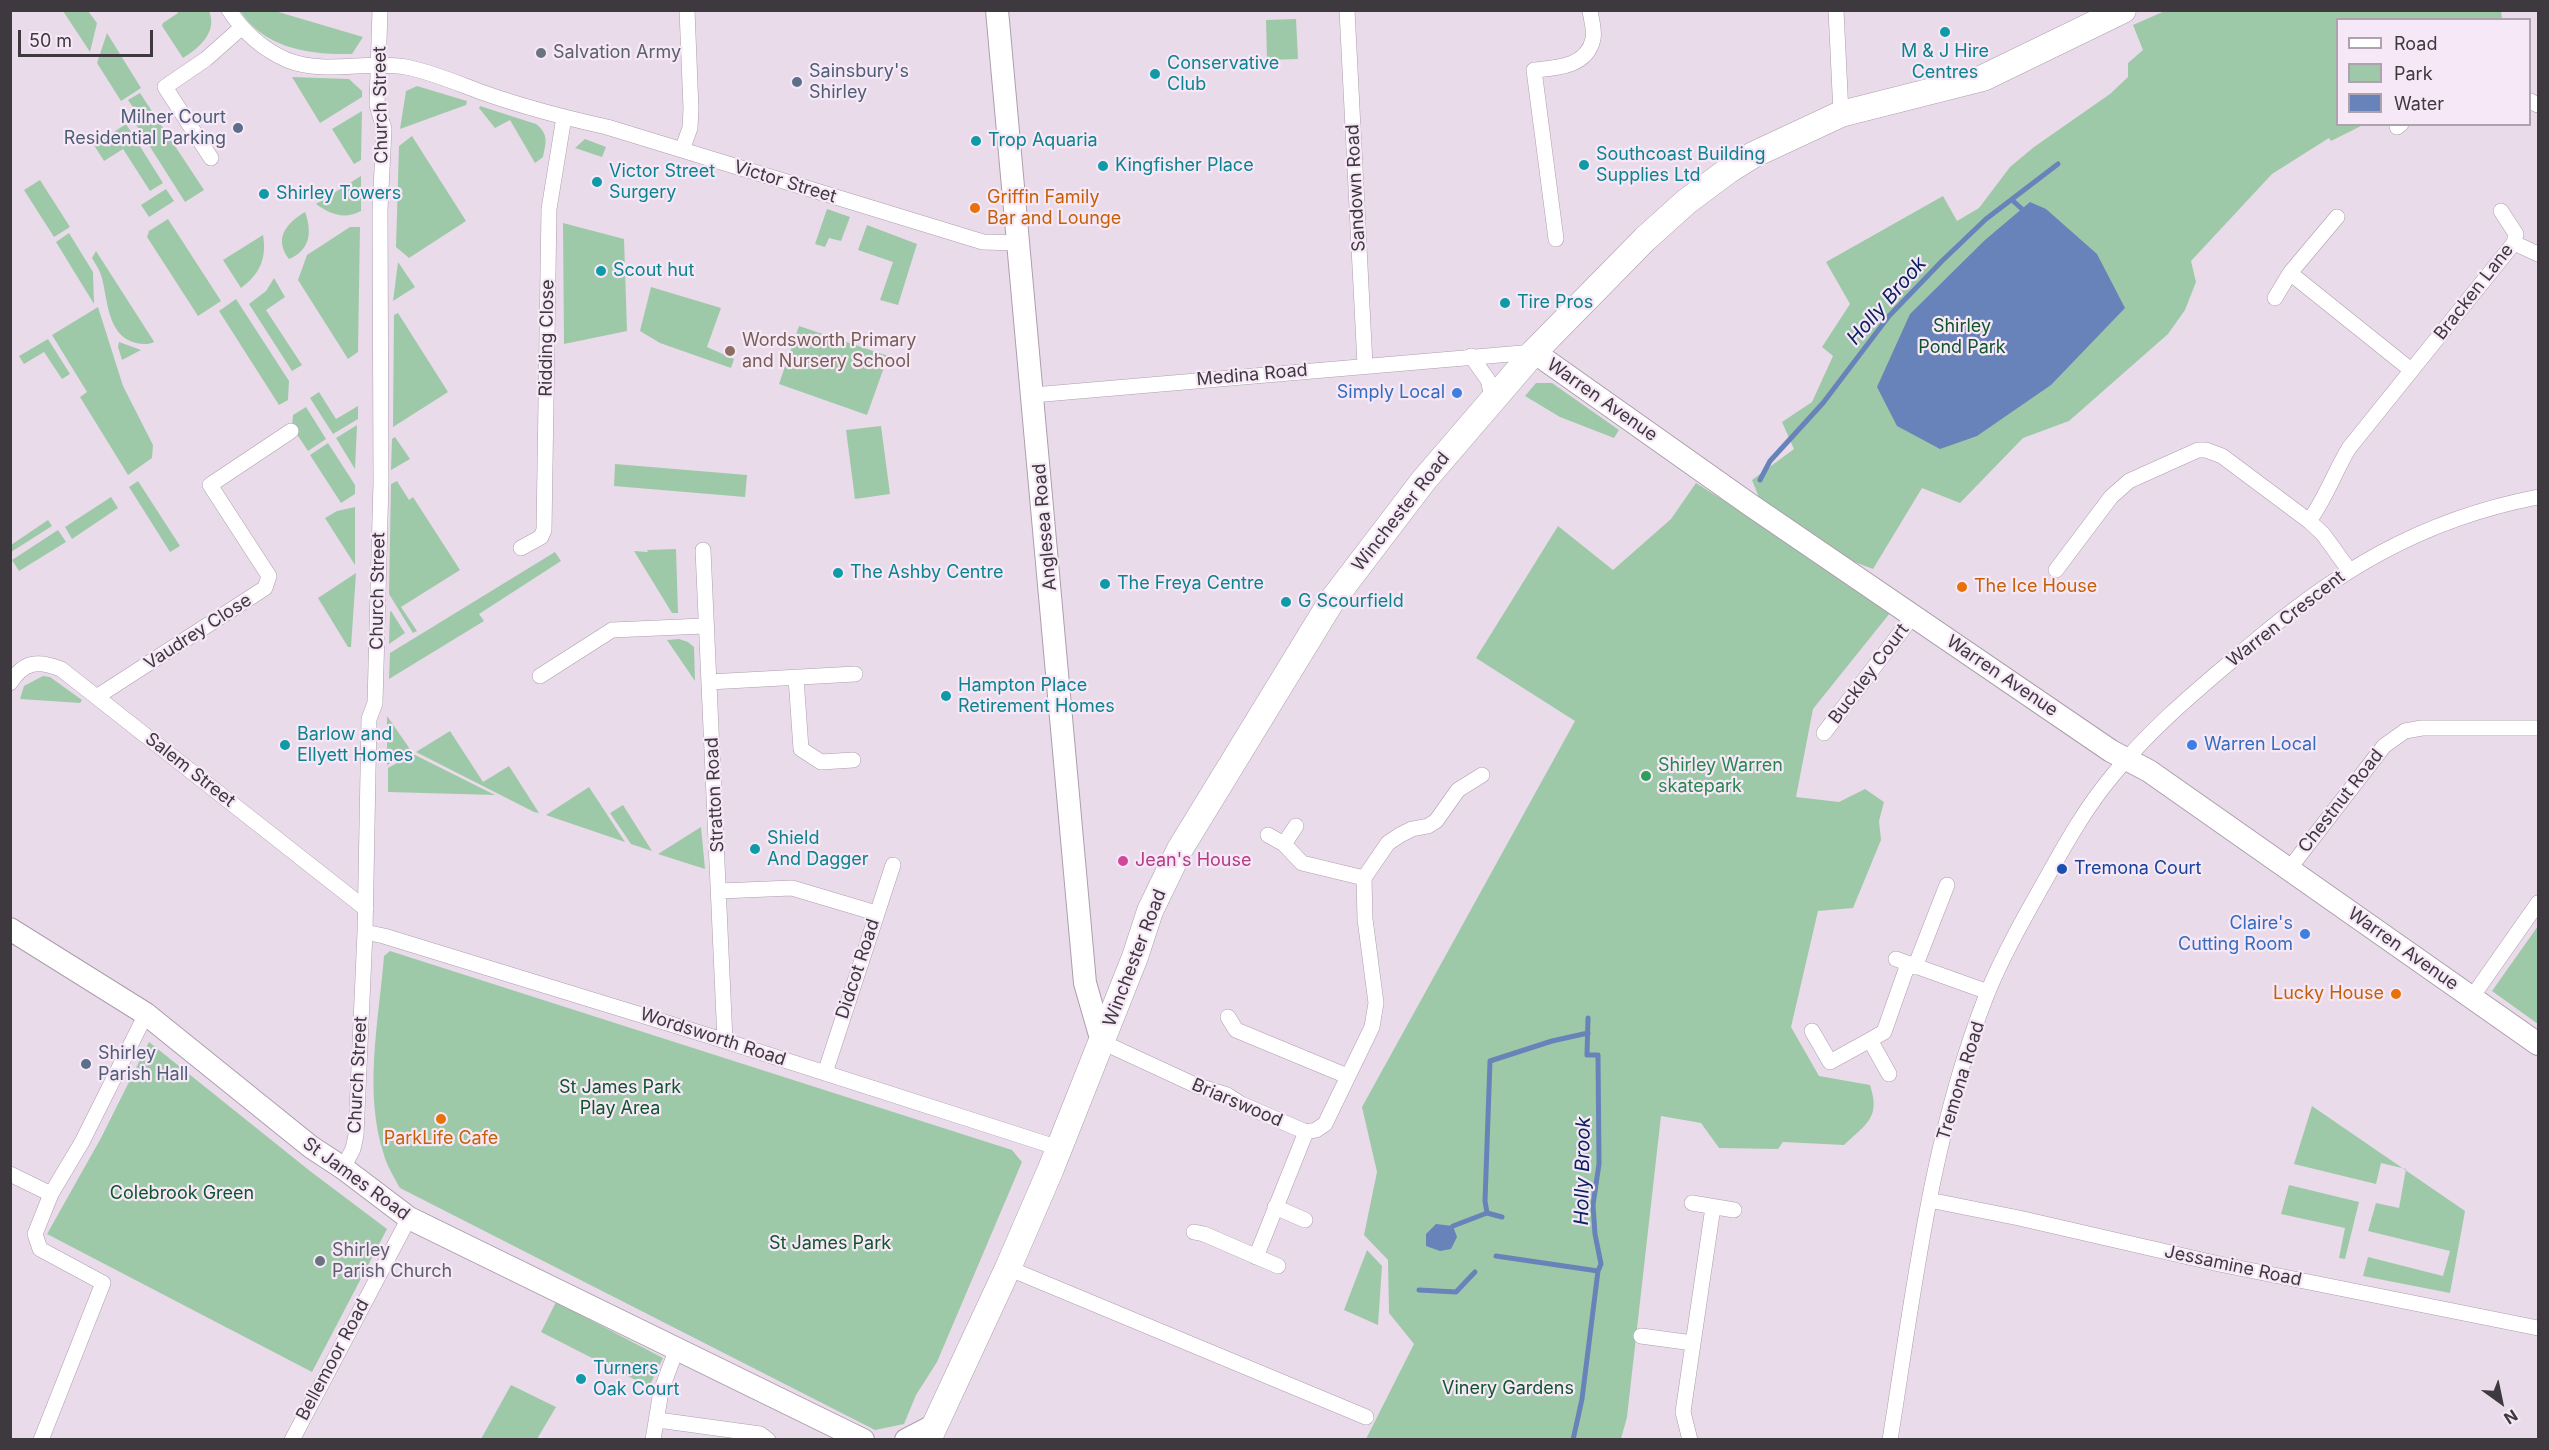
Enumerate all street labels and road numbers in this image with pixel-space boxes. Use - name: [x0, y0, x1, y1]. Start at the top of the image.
- street label: Church Street: [369, 46, 393, 164]
- street label: Sandown Road: [1342, 124, 1370, 252]
- street label: Victor Street: [731, 156, 839, 208]
- street label: Bracken Lane: [2430, 240, 2518, 344]
- street label: Ridding Close: [535, 279, 559, 397]
- street label: Warren Avenue: [1543, 354, 1661, 446]
- street label: Medina Road: [1196, 359, 1308, 391]
- street label: Winchester Road: [1348, 448, 1454, 576]
- street label: Anglesea Road: [1029, 462, 1061, 592]
- street label: Church Street: [366, 532, 390, 650]
- street label: Warren Crescent: [2223, 566, 2349, 672]
- street label: Vaudrey Close: [140, 589, 256, 675]
- street label: Buckley Court: [1824, 620, 1914, 728]
- street label: Warren Avenue: [1942, 631, 2062, 721]
- street label: Salem Street: [141, 728, 239, 812]
- street label: Stratton Road: [701, 737, 729, 853]
- street label: Chestnut Road: [2294, 745, 2388, 857]
- street label: Winchester Road: [1099, 886, 1171, 1030]
- street label: Warren Avenue: [2344, 903, 2462, 995]
- street label: Didcot Road: [832, 916, 884, 1022]
- street label: Wordsworth Road: [637, 1003, 789, 1071]
- street label: Church Street: [344, 1016, 372, 1134]
- street label: Tremona Road: [1933, 1019, 1989, 1143]
- street label: Briarswood: [1188, 1074, 1286, 1132]
- street label: St James Road: [298, 1133, 414, 1225]
- street label: Jessamine Road: [2162, 1241, 2304, 1291]
- street label: Bellemoor Road: [292, 1296, 374, 1424]

